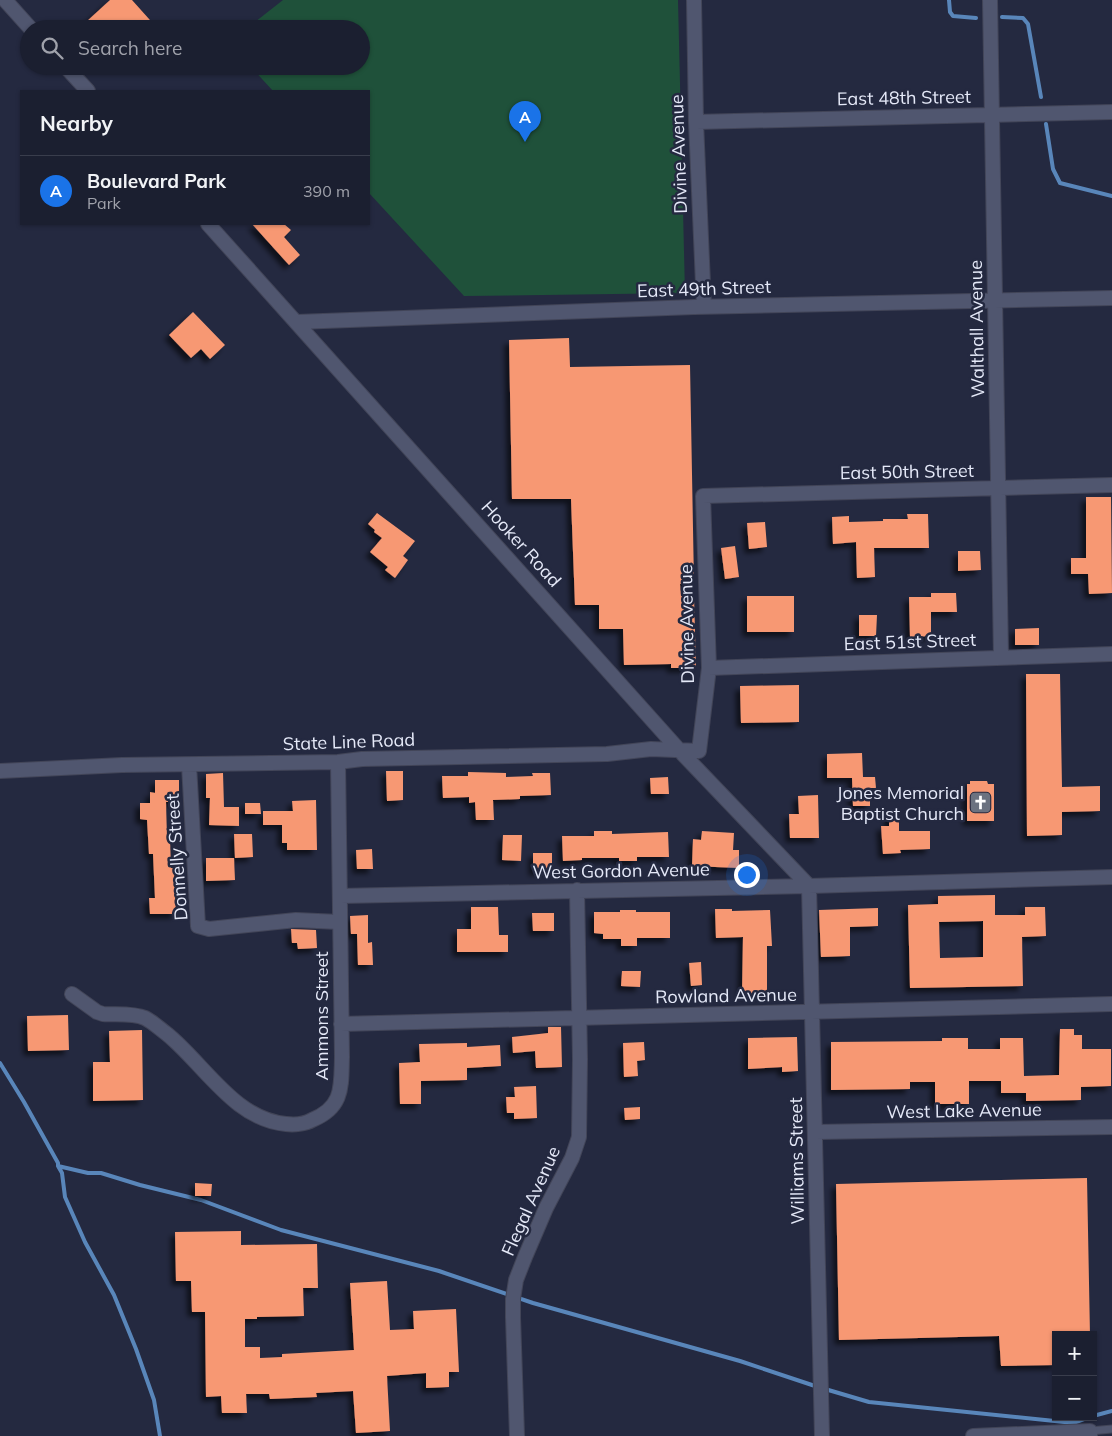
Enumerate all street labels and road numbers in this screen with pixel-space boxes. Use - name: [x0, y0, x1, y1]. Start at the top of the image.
- street label: East 48th Street: [837, 85, 971, 110]
- street label: Divine Avenue: [665, 94, 692, 214]
- street label: Walthall Avenue: [964, 260, 989, 398]
- street label: East 49th Street: [637, 275, 771, 302]
- street label: East 50th Street: [840, 459, 974, 484]
- street label: Hooker Road: [477, 496, 566, 592]
- street label: Divine Avenue: [674, 564, 699, 684]
- street label: East 51st Street: [843, 628, 976, 655]
- street label: State Line Road: [282, 728, 415, 755]
- street label: Donnelly Street: [161, 793, 192, 921]
- street label: West Gordon Avenue: [532, 857, 710, 884]
- street label: Ammons Street: [310, 951, 333, 1081]
- street label: Rowland Avenue: [655, 983, 797, 1008]
- street label: Williams Street: [784, 1097, 809, 1225]
- street label: West Lake Avenue: [886, 1098, 1042, 1123]
- street label: Flegal Avenue: [496, 1142, 565, 1259]

